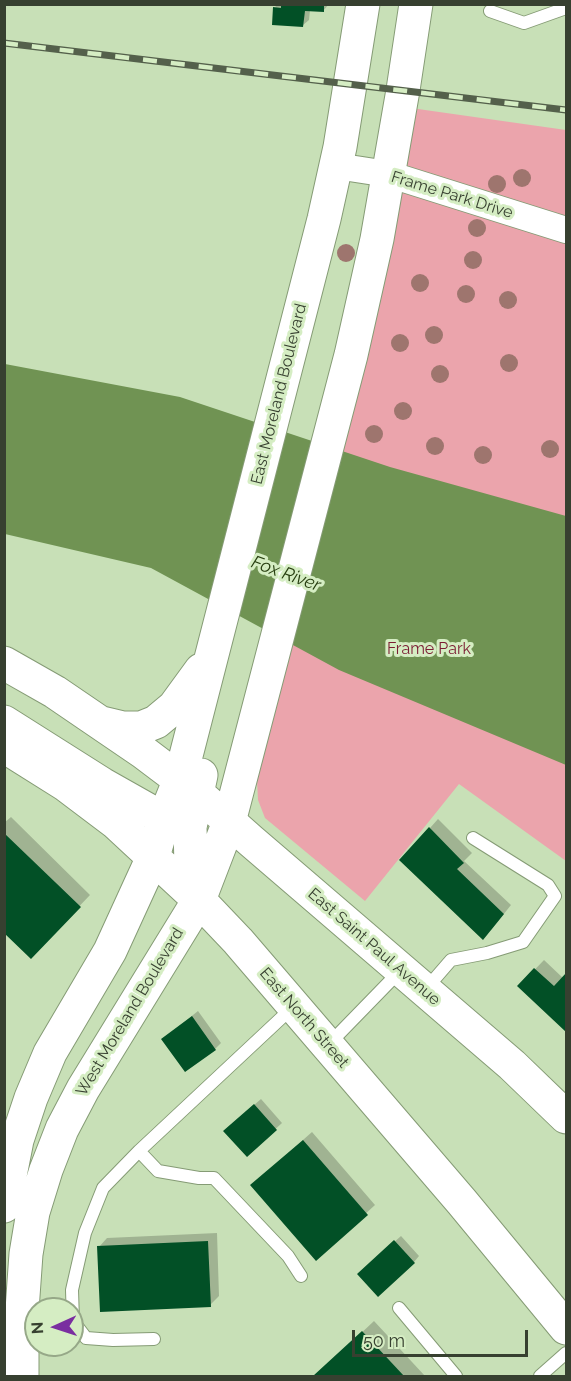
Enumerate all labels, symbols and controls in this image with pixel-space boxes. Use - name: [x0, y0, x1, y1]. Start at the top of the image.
- street label: Frame Park Drive: [389, 167, 515, 223]
- street label: East Moreland Boulevard: [247, 302, 311, 486]
- water label: Fox River: [248, 551, 324, 597]
- park label: Frame Park: [387, 639, 471, 659]
- street label: East Saint Paul Avenue: [304, 884, 444, 1010]
- street label: West Moreland Boulevard: [72, 925, 188, 1099]
- street label: East North Street: [255, 964, 353, 1072]
- north arrow: [24, 1297, 84, 1357]
- scale bar: [355, 1318, 530, 1356]
- text: N: [28, 1321, 47, 1334]
- text: 50 m: [363, 1330, 405, 1351]

